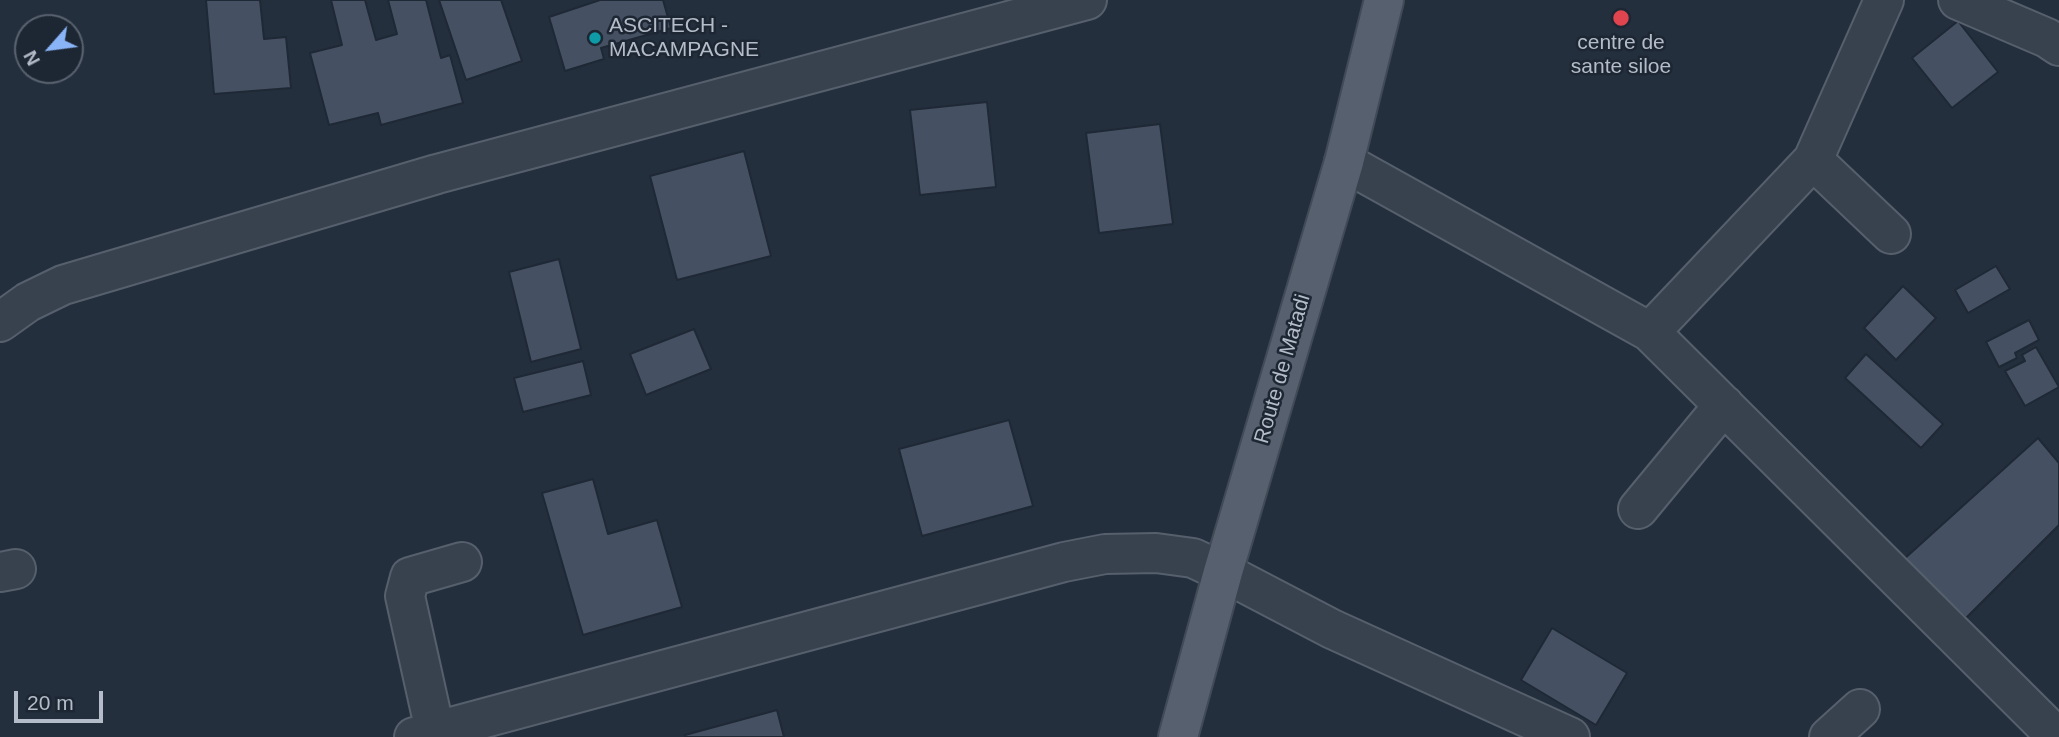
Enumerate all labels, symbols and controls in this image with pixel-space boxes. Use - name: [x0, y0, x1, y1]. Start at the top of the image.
- marker: centre de sante siloe: [1611, 8, 1631, 28]
- place label: ASCITECH - MACAMPAGNE: [609, 13, 759, 63]
- north arrow: [14, 14, 84, 84]
- marker: ASCITECH - MACAMPAGNE: [587, 30, 603, 46]
- place label: centre de sante siloe: [1571, 30, 1671, 80]
- text: N: [19, 47, 44, 69]
- street label: Route de Matadi: [1250, 291, 1316, 447]
- scale bar: [18, 678, 107, 722]
- text: 20 m: [27, 691, 74, 714]

